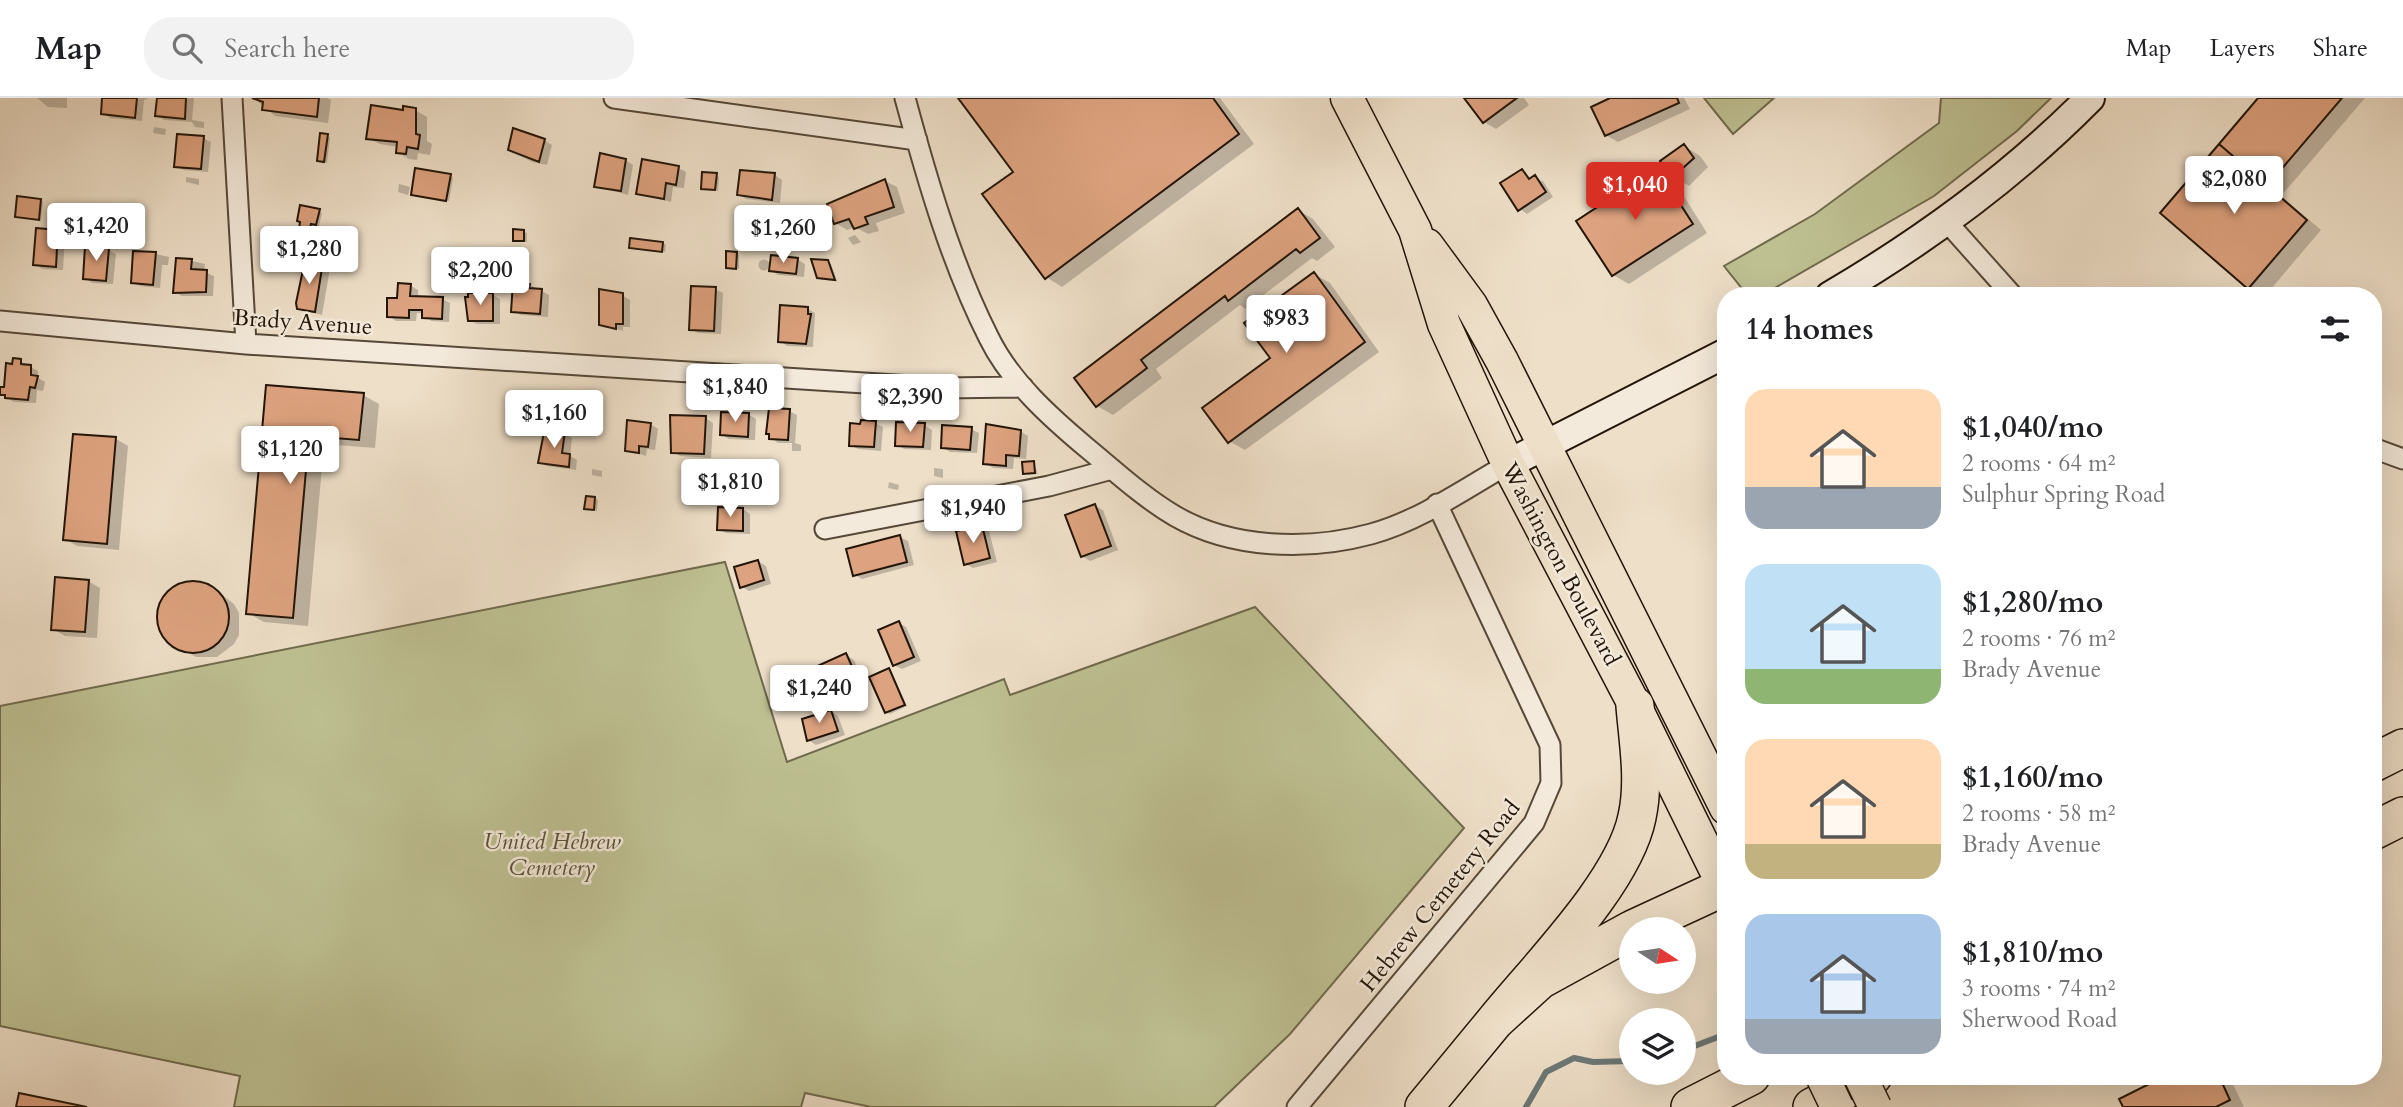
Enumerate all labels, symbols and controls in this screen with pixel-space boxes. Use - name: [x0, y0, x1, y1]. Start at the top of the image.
- search box: [144, 17, 634, 80]
- text: Map: [35, 26, 102, 71]
- icon: search: [168, 29, 206, 67]
- text: Search here: [224, 31, 350, 66]
- text: Map: [2126, 32, 2172, 65]
- text: Layers: [2210, 32, 2275, 65]
- text: Share: [2313, 32, 2368, 65]
- pin: $2,080: [2177, 156, 2291, 216]
- pin: $1,040: [1578, 162, 1692, 222]
- text: $2,080: [2201, 163, 2267, 194]
- text: $1,040: [1602, 169, 1668, 200]
- pin: $1,420: [39, 204, 153, 263]
- pin: $1,260: [726, 206, 840, 265]
- text: $1,420: [63, 210, 129, 241]
- text: $1,260: [750, 212, 816, 243]
- pin: $1,280: [252, 226, 366, 286]
- text: $1,280: [276, 233, 342, 264]
- pin: $2,200: [423, 248, 537, 307]
- text: $2,200: [447, 254, 513, 285]
- pin: $983: [1245, 296, 1327, 355]
- street label: Brady Avenue: [233, 302, 373, 342]
- text: $983: [1262, 302, 1310, 333]
- text: 14 homes: [1745, 309, 1874, 350]
- icon: filters: [2316, 310, 2354, 348]
- pin: $1,840: [678, 364, 792, 424]
- text: $1,840: [702, 371, 768, 402]
- pin: $2,390: [853, 374, 967, 434]
- text: $2,390: [877, 381, 943, 412]
- pin: $1,160: [497, 390, 611, 450]
- text: $1,160: [521, 397, 587, 428]
- text: $1,040/mo: [1962, 407, 2103, 448]
- icon: home: [1801, 417, 1885, 501]
- pin: $1,120: [233, 426, 347, 486]
- text: $1,120: [257, 433, 323, 464]
- text: 2 rooms · 64 m²: [1962, 448, 2115, 479]
- street label: Washington Boulevard: [1494, 456, 1628, 672]
- pin: $1,810: [673, 460, 787, 519]
- text: $1,810: [697, 466, 763, 497]
- text: Sulphur Spring Road: [1962, 479, 2165, 510]
- pin: $1,940: [916, 486, 1030, 545]
- text: $1,940: [940, 492, 1006, 523]
- text: $1,280/mo: [1962, 582, 2103, 623]
- icon: home: [1801, 592, 1885, 676]
- text: 2 rooms · 76 m²: [1962, 623, 2115, 654]
- text: Brady Avenue: [1962, 654, 2101, 685]
- pin: $1,240: [762, 666, 876, 725]
- text: $1,240: [786, 672, 852, 703]
- text: $1,160/mo: [1962, 757, 2103, 798]
- icon: home: [1801, 767, 1885, 851]
- street label: Hebrew Cemetery Road: [1353, 793, 1528, 998]
- text: 2 rooms · 58 m²: [1962, 798, 2115, 829]
- park label: United Hebrew Cemetery: [483, 826, 622, 883]
- text: Brady Avenue: [1962, 829, 2101, 860]
- north arrow: [1619, 917, 1696, 994]
- map controls: [1619, 917, 1696, 1085]
- text: $1,810/mo: [1962, 932, 2103, 973]
- icon: home: [1801, 942, 1885, 1026]
- text: 3 rooms · 74 m²: [1962, 973, 2115, 1004]
- text: Sherwood Road: [1962, 1004, 2117, 1035]
- button: layers: [1619, 1008, 1696, 1085]

